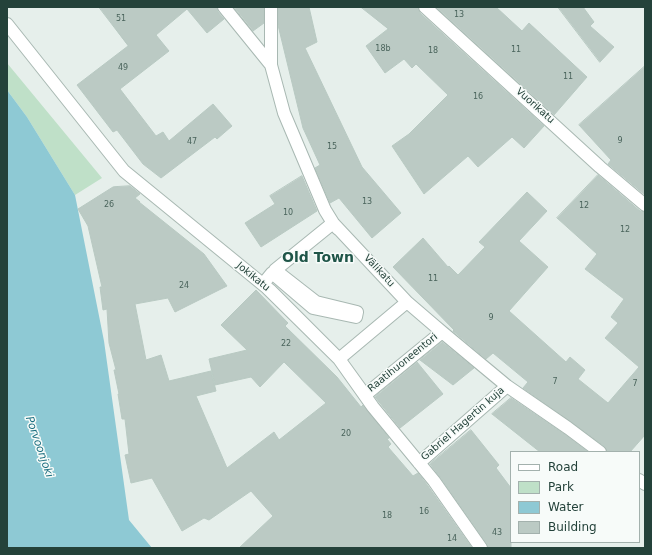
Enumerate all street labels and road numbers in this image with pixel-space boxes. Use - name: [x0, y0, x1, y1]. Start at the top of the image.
- street label: Vuorikatu: [513, 86, 557, 126]
- street label: Välikatu: [361, 252, 397, 290]
- street label: Jokikatu: [234, 260, 272, 294]
- street label: Raatihuoneentori: [366, 331, 440, 395]
- street label: Gabriel Hagertin kuja: [419, 385, 507, 463]

